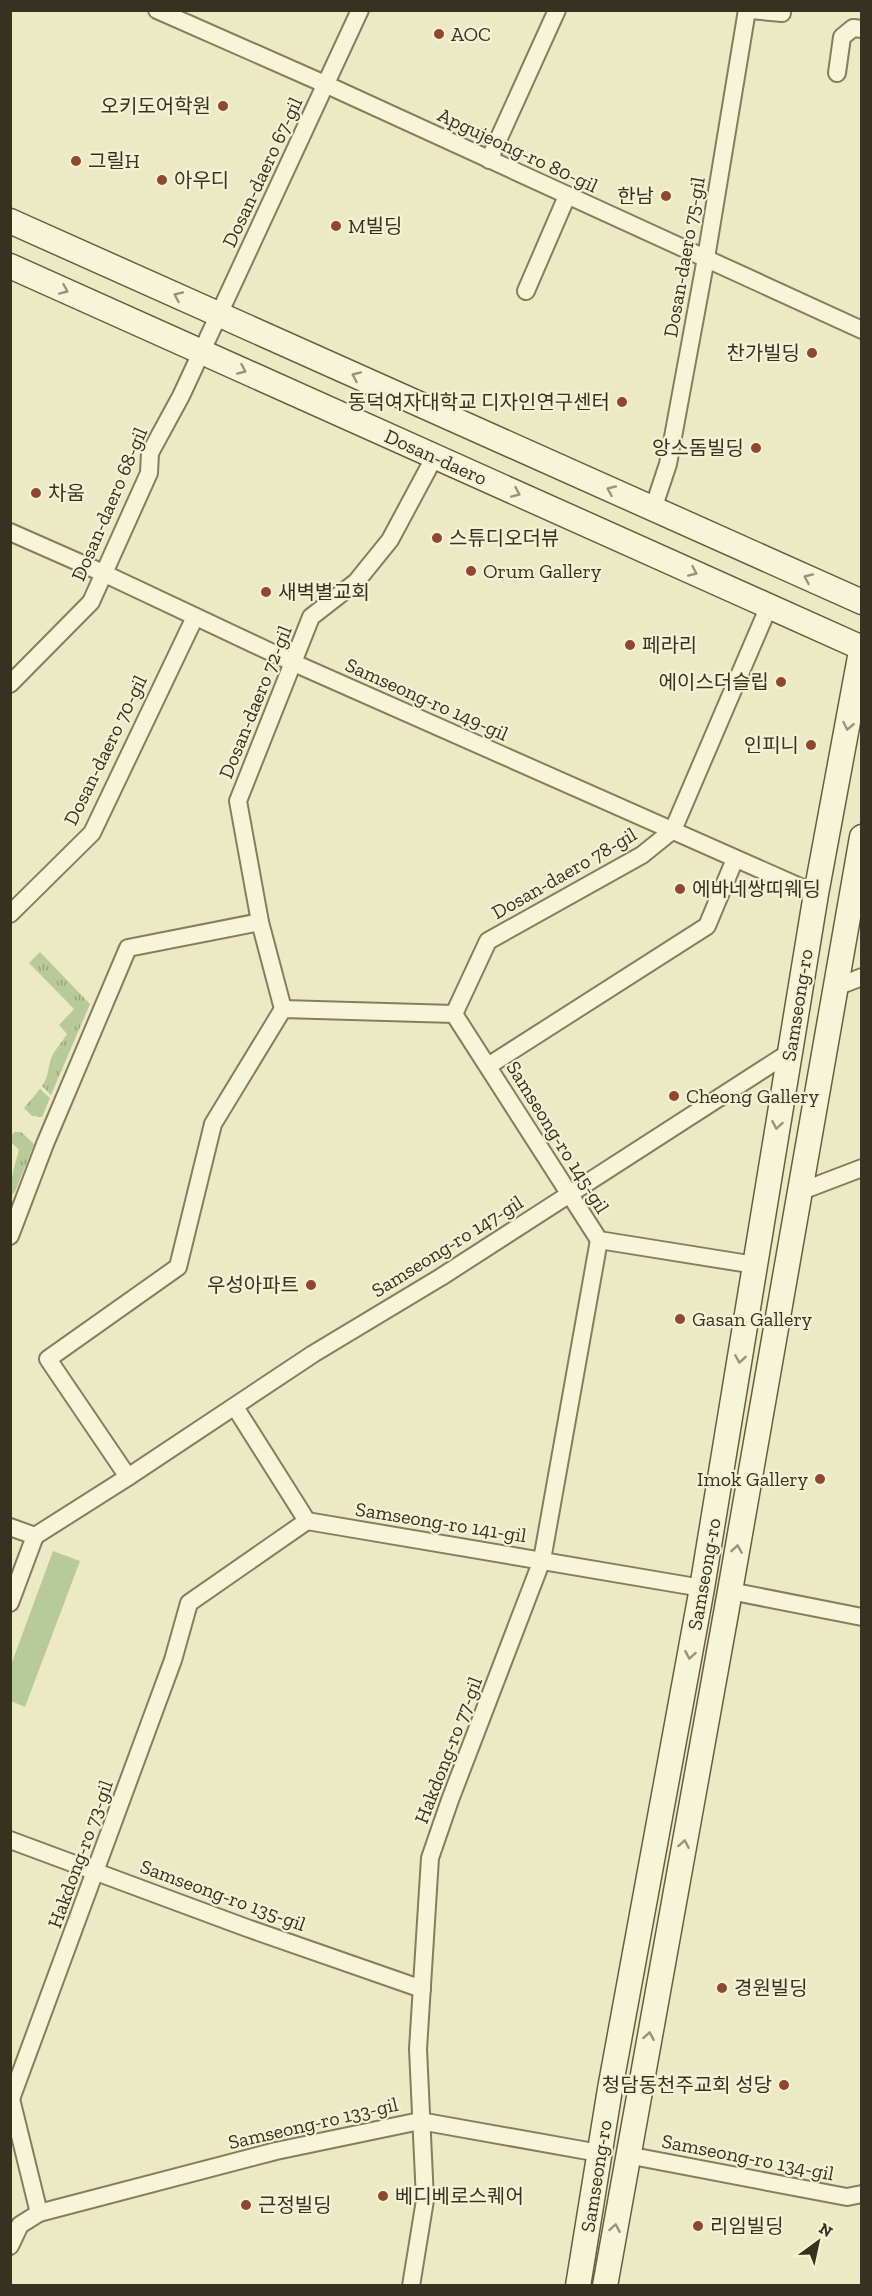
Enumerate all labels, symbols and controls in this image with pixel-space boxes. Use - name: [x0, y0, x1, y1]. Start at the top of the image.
- place label: AOC: [451, 22, 491, 46]
- marker: AOC: [432, 27, 446, 41]
- street label: Dosan-daero 67-gil: [217, 93, 307, 251]
- place label: 오키도어학원: [101, 94, 211, 118]
- marker: 오키도어학원: [216, 99, 230, 113]
- street label: Apgujeong-ro 80-gil: [434, 102, 602, 198]
- place label: 그릴H: [88, 149, 140, 173]
- marker: 그릴H: [69, 154, 83, 168]
- place label: 아우디: [174, 168, 229, 192]
- marker: 아우디: [155, 173, 169, 187]
- street label: Dosan-daero 75-gil: [658, 175, 710, 339]
- place label: 한남: [617, 184, 654, 208]
- marker: 한남: [659, 189, 673, 203]
- place label: M빌딩: [348, 214, 402, 238]
- marker: M빌딩: [329, 219, 343, 233]
- one-way arrow: [57, 283, 68, 295]
- one-way arrow: [174, 291, 185, 303]
- place label: 찬가빌딩: [726, 341, 800, 365]
- marker: 찬가빌딩: [805, 346, 819, 360]
- one-way arrow: [235, 362, 246, 374]
- one-way arrow: [352, 371, 363, 383]
- place label: 동덕여자대학교 디자인연구센터: [348, 390, 610, 414]
- marker: 동덕여자대학교 디자인연구센터: [615, 395, 629, 409]
- street label: Dosan-daero 68-gil: [66, 424, 152, 584]
- street label: Dosan-daero: [381, 424, 491, 490]
- place label: 앙스돔빌딩: [652, 436, 744, 460]
- marker: 앙스돔빌딩: [749, 441, 763, 455]
- place label: 차움: [48, 481, 85, 505]
- one-way arrow: [509, 485, 520, 497]
- one-way arrow: [606, 485, 617, 497]
- marker: 차움: [29, 486, 43, 500]
- place label: 스튜디오더뷰: [449, 526, 559, 550]
- marker: 스튜디오더뷰: [430, 531, 444, 545]
- place label: Orum Gallery: [483, 559, 602, 583]
- marker: Orum Gallery: [464, 564, 478, 578]
- one-way arrow: [687, 565, 698, 577]
- one-way arrow: [804, 573, 815, 585]
- place label: 새벽별교회: [278, 580, 370, 604]
- marker: 새벽별교회: [259, 585, 273, 599]
- street label: Dosan-daero 72-gil: [213, 622, 297, 782]
- place label: 페라리: [642, 633, 697, 657]
- marker: 페라리: [623, 638, 637, 652]
- street label: Samseong-ro 149-gil: [342, 652, 512, 746]
- place label: 에이스더슬립: [659, 670, 769, 694]
- street label: Dosan-daero 70-gil: [58, 671, 152, 829]
- marker: 에이스더슬립: [774, 675, 788, 689]
- one-way arrow: [842, 721, 855, 731]
- place label: 인피니: [744, 733, 799, 757]
- marker: 인피니: [804, 738, 818, 752]
- street label: Dosan-daero 78-gil: [487, 822, 641, 924]
- place label: 에바네쌍띠웨딩: [692, 877, 821, 901]
- marker: 에바네쌍띠웨딩: [673, 882, 687, 896]
- street label: Samseong-ro: [776, 947, 818, 1063]
- street label: Samseong-ro 145-gil: [501, 1056, 615, 1218]
- place label: Cheong Gallery: [686, 1084, 820, 1108]
- marker: Cheong Gallery: [667, 1089, 681, 1103]
- one-way arrow: [772, 1120, 784, 1130]
- street label: Samseong-ro 147-gil: [367, 1190, 527, 1302]
- place label: 우성아파트: [207, 1273, 299, 1297]
- marker: 우성아파트: [304, 1278, 318, 1292]
- place label: Gasan Gallery: [692, 1307, 813, 1331]
- marker: Gasan Gallery: [673, 1312, 687, 1326]
- one-way arrow: [734, 1354, 746, 1364]
- place label: Imok Gallery: [697, 1467, 809, 1491]
- marker: Imok Gallery: [813, 1472, 827, 1486]
- street label: Samseong-ro 141-gil: [354, 1497, 528, 1547]
- street label: Samseong-ro: [682, 1516, 726, 1632]
- one-way arrow: [730, 1544, 742, 1553]
- one-way arrow: [684, 1649, 697, 1659]
- street label: Hakdong-ro 77-gil: [409, 1673, 487, 1827]
- street label: Hakdong-ro 73-gil: [42, 1777, 118, 1931]
- one-way arrow: [677, 1839, 690, 1849]
- street label: Samseong-ro 135-gil: [137, 1854, 309, 1936]
- place label: 경원빌딩: [734, 1976, 808, 2000]
- marker: 경원빌딩: [715, 1981, 729, 1995]
- one-way arrow: [642, 2031, 655, 2041]
- place label: 청담동천주교회 성당: [602, 2073, 772, 2097]
- marker: 청담동천주교회 성당: [777, 2078, 791, 2092]
- street label: Samseong-ro 133-gil: [226, 2092, 400, 2154]
- street label: Samseong-ro: [575, 2118, 617, 2234]
- street label: Samseong-ro 134-gil: [660, 2129, 836, 2185]
- place label: 베디베로스퀘어: [395, 2184, 524, 2208]
- marker: 베디베로스퀘어: [376, 2189, 390, 2203]
- place label: 근정빌딩: [258, 2193, 332, 2217]
- marker: 근정빌딩: [239, 2198, 253, 2212]
- north arrow: [788, 2212, 848, 2272]
- place label: 리임빌딩: [710, 2214, 784, 2238]
- marker: 리임빌딩: [691, 2219, 705, 2233]
- text: N: [816, 2219, 836, 2241]
- one-way arrow: [608, 2223, 620, 2232]

